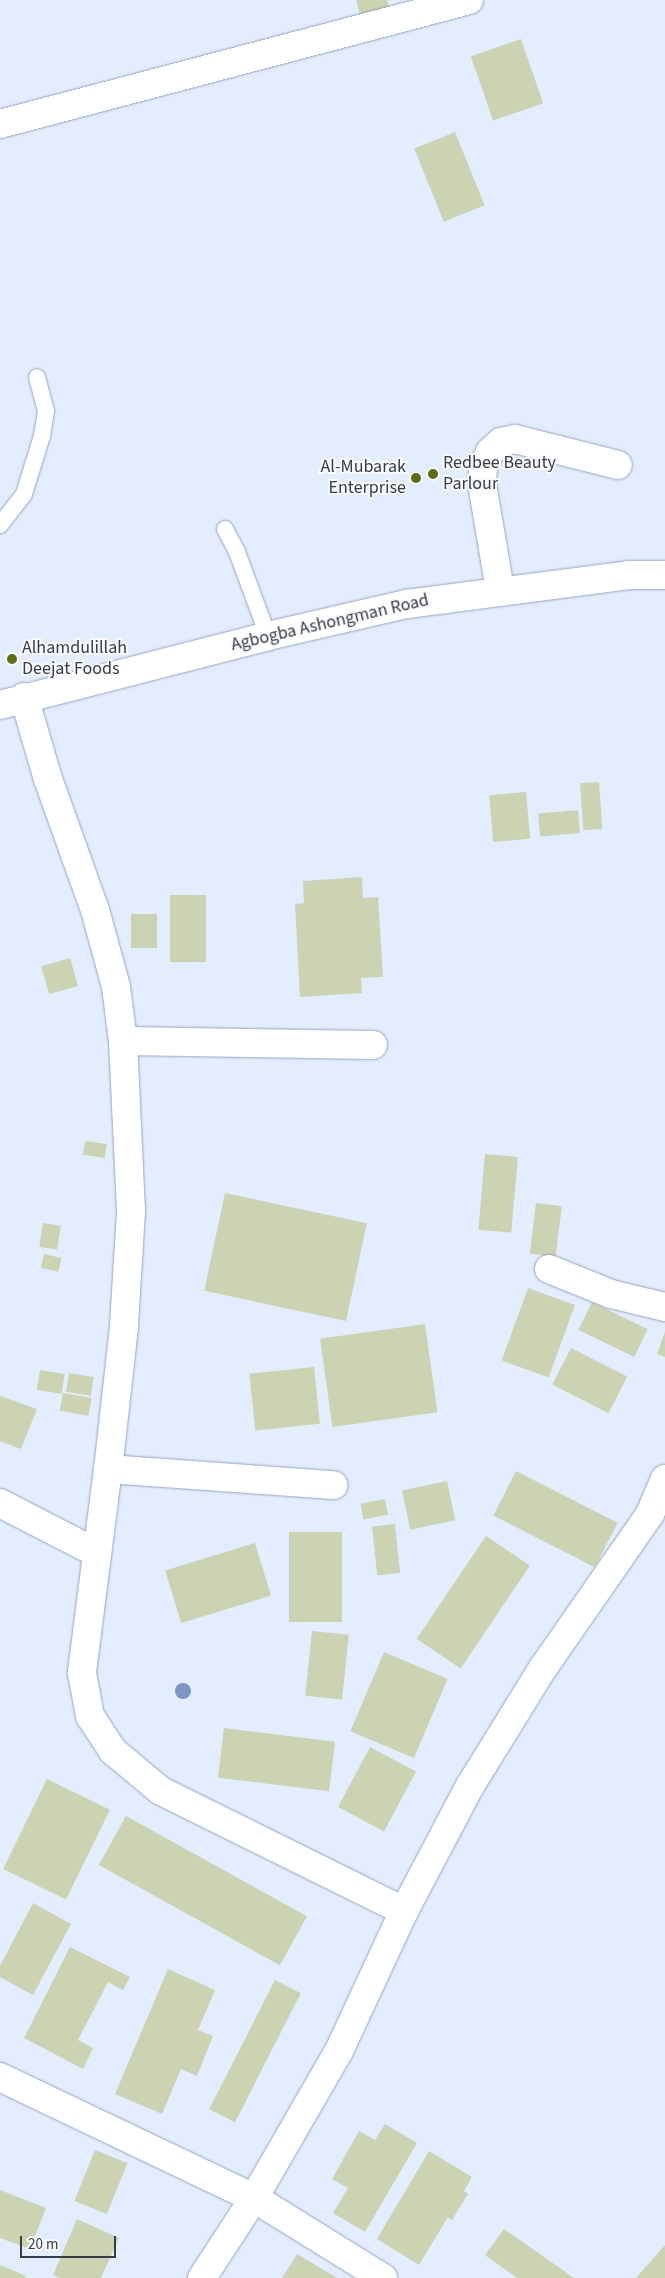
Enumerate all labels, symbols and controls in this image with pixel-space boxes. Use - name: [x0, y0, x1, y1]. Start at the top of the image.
- place label: Redbee Beauty Parlour: [443, 453, 556, 496]
- place label: Al-Mubarak Enterprise: [321, 457, 406, 499]
- marker: Redbee Beauty Parlour: [427, 468, 439, 480]
- marker: Al-Mubarak Enterprise: [410, 472, 422, 484]
- street label: Agbogba Ashongman Road: [229, 590, 431, 656]
- place label: Alhamdulillah Deejat Foods: [22, 638, 127, 681]
- marker: Alhamdulillah Deejat Foods: [6, 653, 18, 665]
- scale bar: [22, 2226, 119, 2258]
- text: 20 m: [28, 2234, 58, 2255]

